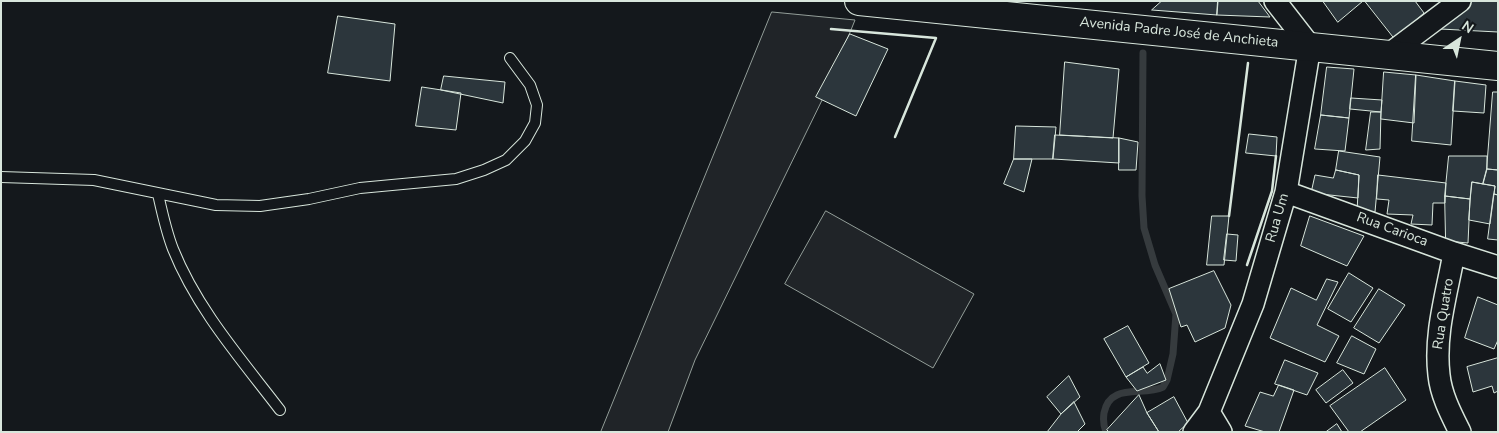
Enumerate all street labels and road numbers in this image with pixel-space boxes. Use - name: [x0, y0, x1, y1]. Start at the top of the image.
- street label: Avenida Padre José de Anchieta: [1079, 14, 1279, 52]
- street label: Rua Um: [1263, 191, 1293, 245]
- street label: Rua Carioca: [1354, 209, 1430, 251]
- street label: Rua Quatro: [1430, 277, 1458, 351]

